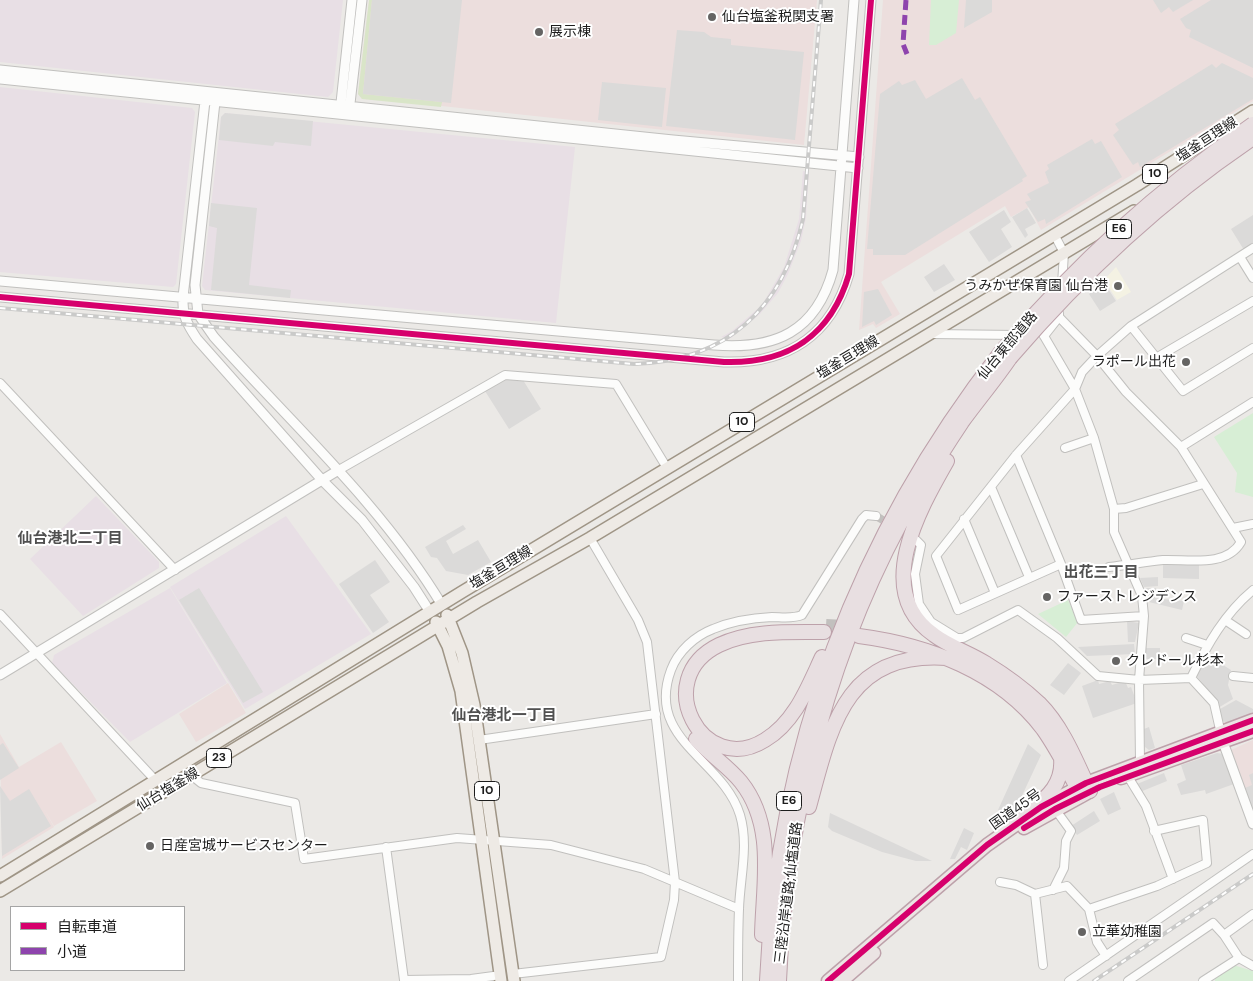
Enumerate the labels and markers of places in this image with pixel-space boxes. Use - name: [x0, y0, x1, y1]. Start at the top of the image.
- place label: 仙台塩釜税関支署: [722, 9, 834, 25]
- marker: 仙台塩釜税関支署: [706, 11, 718, 23]
- place label: 展示棟: [549, 24, 591, 40]
- marker: 展示棟: [533, 26, 545, 38]
- place label: うみかぜ保育園 仙台港: [964, 278, 1108, 294]
- marker: うみかぜ保育園 仙台港: [1112, 280, 1124, 292]
- place label: ラポール出花: [1092, 354, 1176, 370]
- marker: ラポール出花: [1180, 356, 1192, 368]
- place label: ファーストレジデンス: [1057, 589, 1197, 605]
- marker: ファーストレジデンス: [1041, 591, 1053, 603]
- place label: クレドール杉本: [1126, 653, 1224, 669]
- marker: クレドール杉本: [1110, 655, 1122, 667]
- place label: 日産宮城サービスセンター: [160, 838, 328, 854]
- marker: 日産宮城サービスセンター: [144, 840, 156, 852]
- place label: 立華幼稚園: [1092, 924, 1162, 940]
- marker: 立華幼稚園: [1076, 926, 1088, 938]

